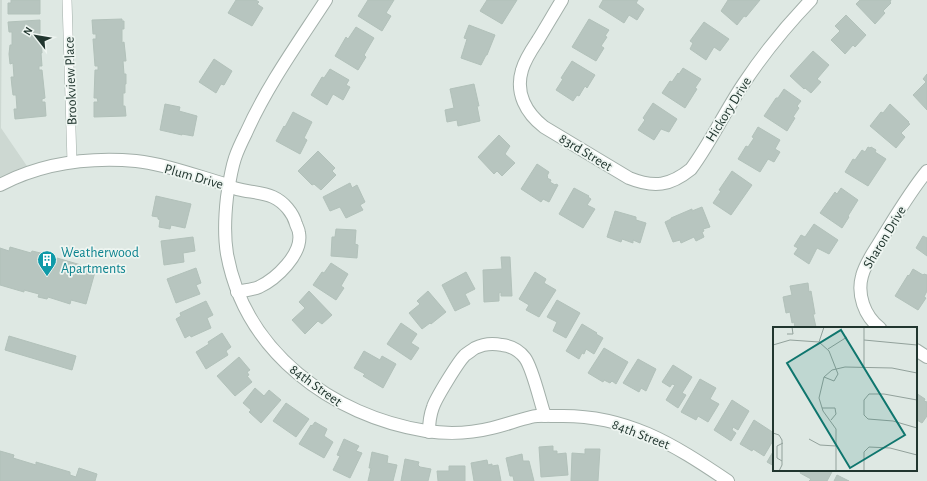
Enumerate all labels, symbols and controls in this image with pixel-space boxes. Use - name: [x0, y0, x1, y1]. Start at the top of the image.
- north arrow: [16, 16, 56, 56]
- text: N: [21, 25, 35, 37]
- street label: Brookview Place: [62, 36, 80, 125]
- street label: Hickory Drive: [703, 75, 754, 144]
- street label: 83rd Street: [556, 132, 615, 174]
- street label: Plum Drive: [163, 162, 225, 192]
- street label: Sharon Drive: [861, 204, 909, 271]
- place label: Weatherwood Apartments: [61, 246, 139, 276]
- building icon: Weatherwood Apartments: [36, 249, 58, 277]
- inset map: [773, 327, 917, 471]
- street label: 84th Street: [287, 362, 344, 410]
- street label: 84th Street: [610, 418, 672, 452]

